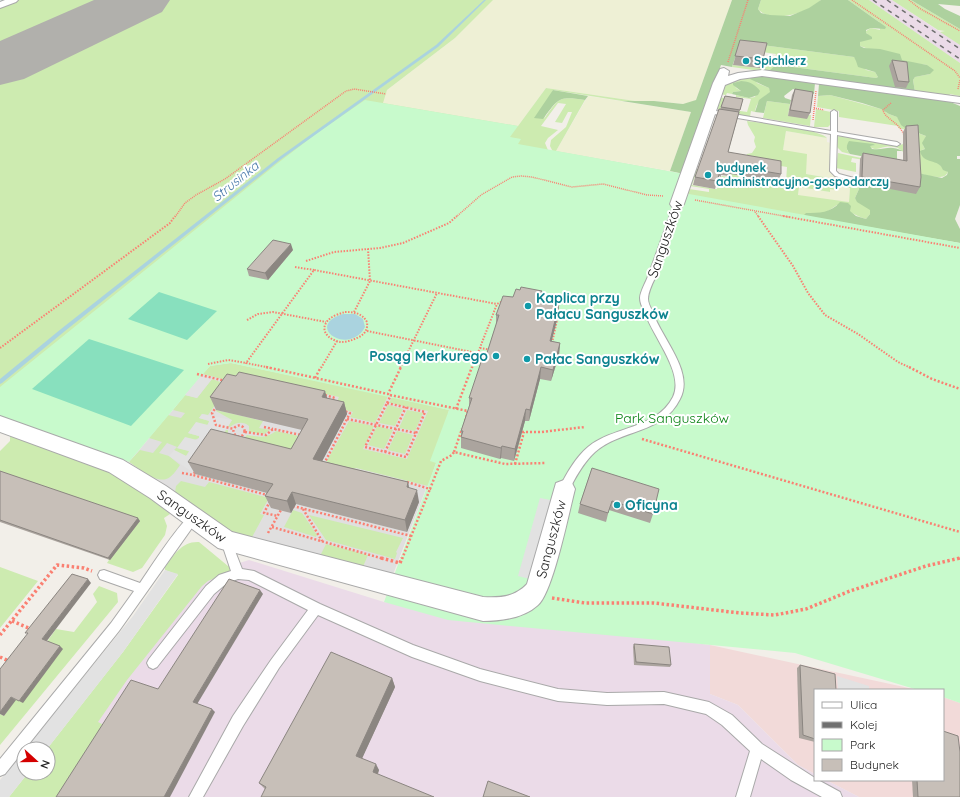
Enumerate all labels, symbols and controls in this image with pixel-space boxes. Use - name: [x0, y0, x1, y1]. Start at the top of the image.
- place label: Spichlerz: [754, 53, 806, 68]
- marker: Spichlerz: [741, 56, 751, 66]
- water label: Strusinka: [208, 157, 262, 205]
- place label: budynek administracyjno-gospodarczy: [716, 160, 889, 189]
- marker: budynek administracyjno-gospodarczy: [703, 170, 713, 180]
- street label: Sanguszków: [643, 197, 687, 280]
- place label: Kaplica przy Pałacu Sanguszków: [536, 289, 669, 323]
- marker: Kaplica przy Pałacu Sanguszków: [523, 301, 533, 311]
- place label: Posąg Merkurego: [369, 347, 488, 365]
- place label: Pałac Sanguszków: [535, 350, 660, 368]
- marker: Posąg Merkurego: [491, 351, 501, 361]
- marker: Pałac Sanguszków: [522, 354, 532, 364]
- park label: Park Sanguszków: [615, 409, 730, 427]
- street label: Sanguszków: [154, 485, 231, 547]
- place label: Oficyna: [625, 496, 678, 514]
- street label: Sanguszków: [532, 497, 570, 580]
- marker: Oficyna: [612, 500, 622, 510]
- legend: [814, 689, 944, 781]
- text: Ulica: [850, 697, 877, 712]
- text: Kolej: [850, 717, 878, 732]
- text: Park: [850, 737, 875, 752]
- north arrow: [16, 741, 56, 781]
- text: Budynek: [850, 757, 899, 772]
- text: N: [37, 758, 53, 771]

